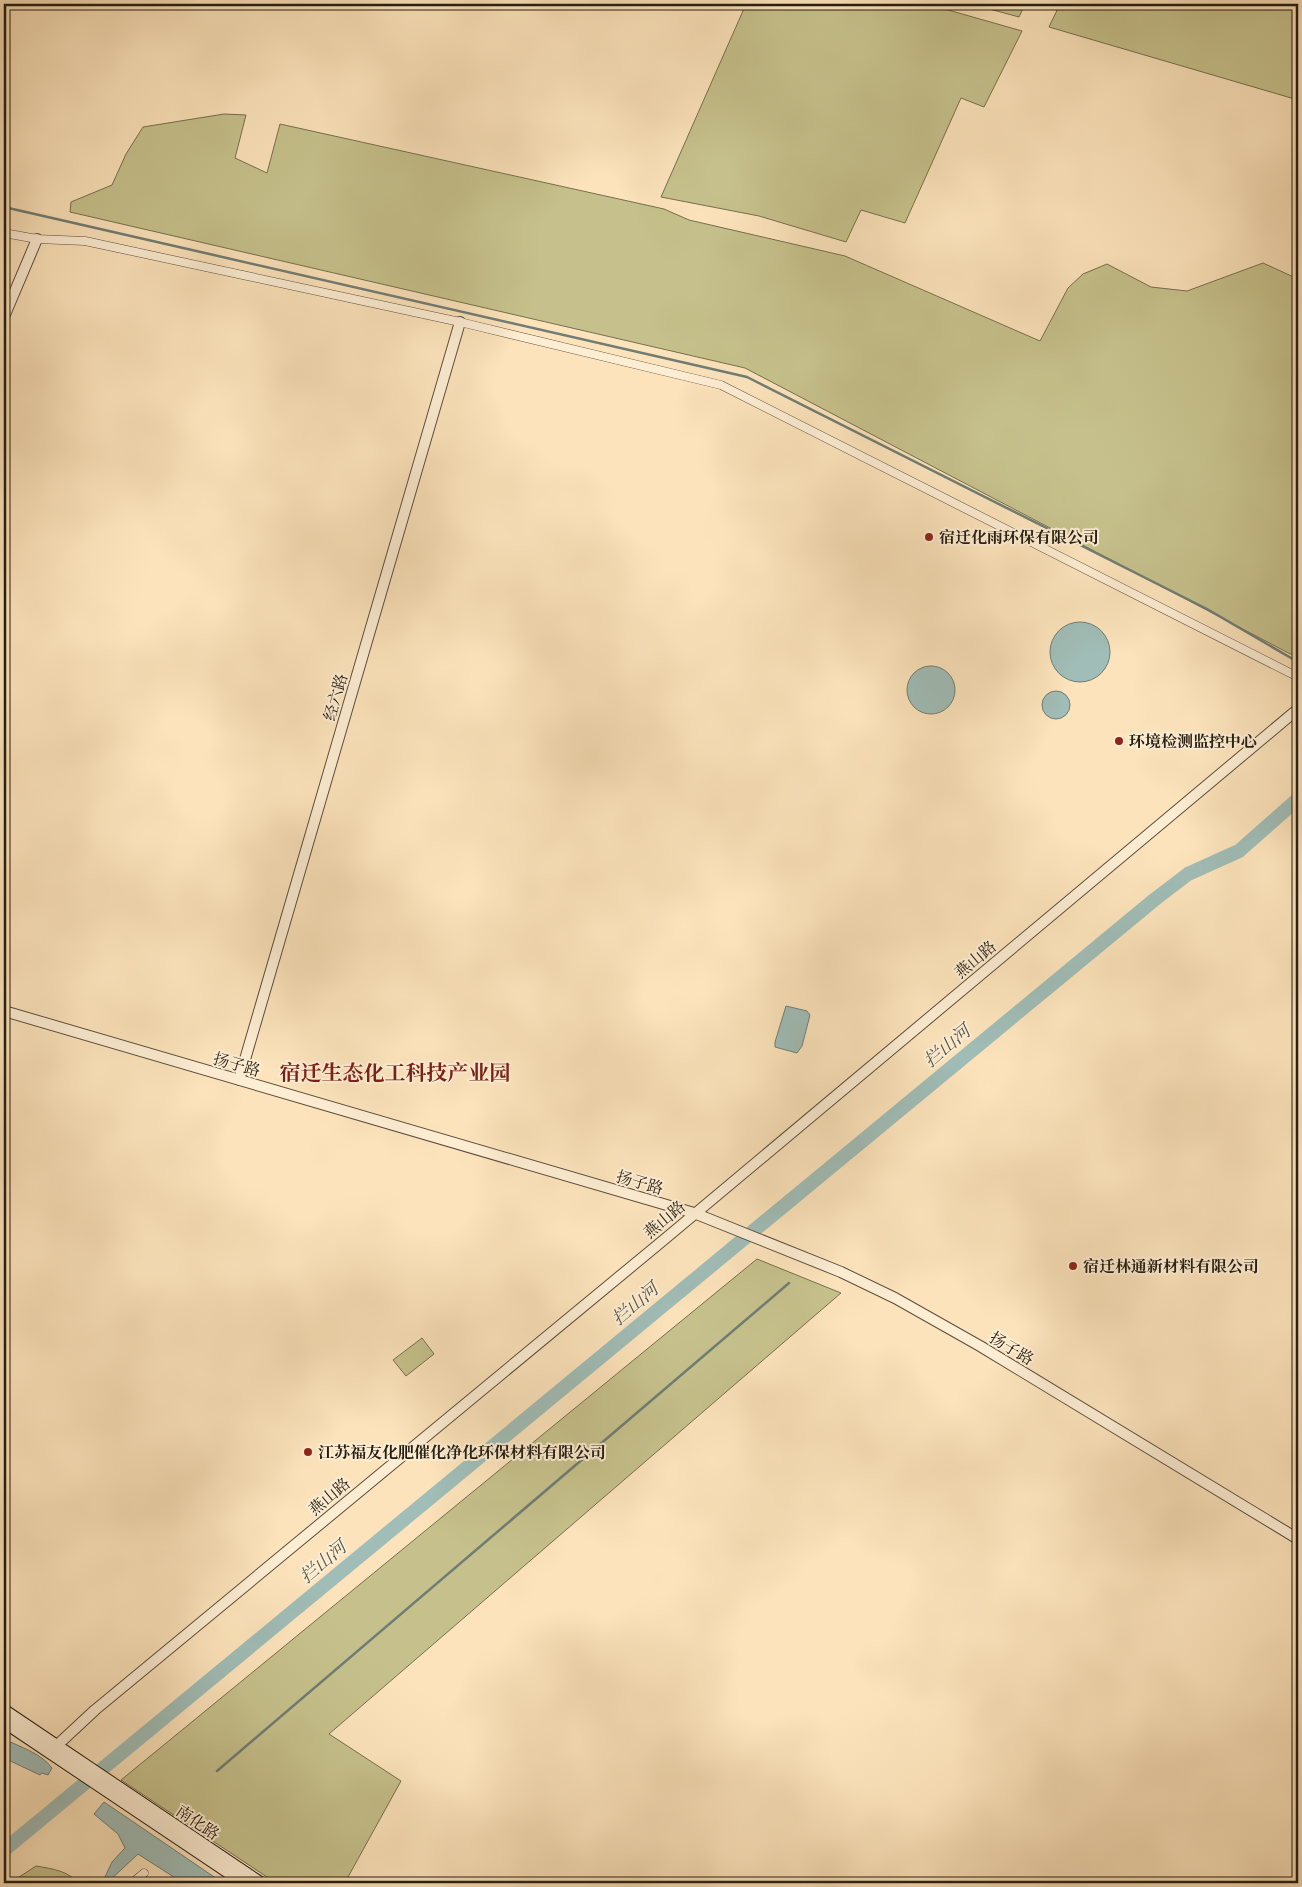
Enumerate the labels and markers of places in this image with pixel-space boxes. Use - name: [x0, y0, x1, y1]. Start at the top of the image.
- place label: 宿迁化雨环保有限公司: [939, 527, 1099, 549]
- marker: 宿迁化雨环保有限公司: [923, 531, 935, 543]
- place label: 环境检测监控中心: [1129, 731, 1257, 753]
- marker: 环境检测监控中心: [1113, 735, 1125, 747]
- place label: 宿迁林通新材料有限公司: [1083, 1256, 1259, 1278]
- marker: 宿迁林通新材料有限公司: [1067, 1260, 1079, 1272]
- place label: 江苏福友化肥催化净化环保材料有限公司: [318, 1442, 606, 1464]
- marker: 江苏福友化肥催化净化环保材料有限公司: [302, 1446, 314, 1458]

